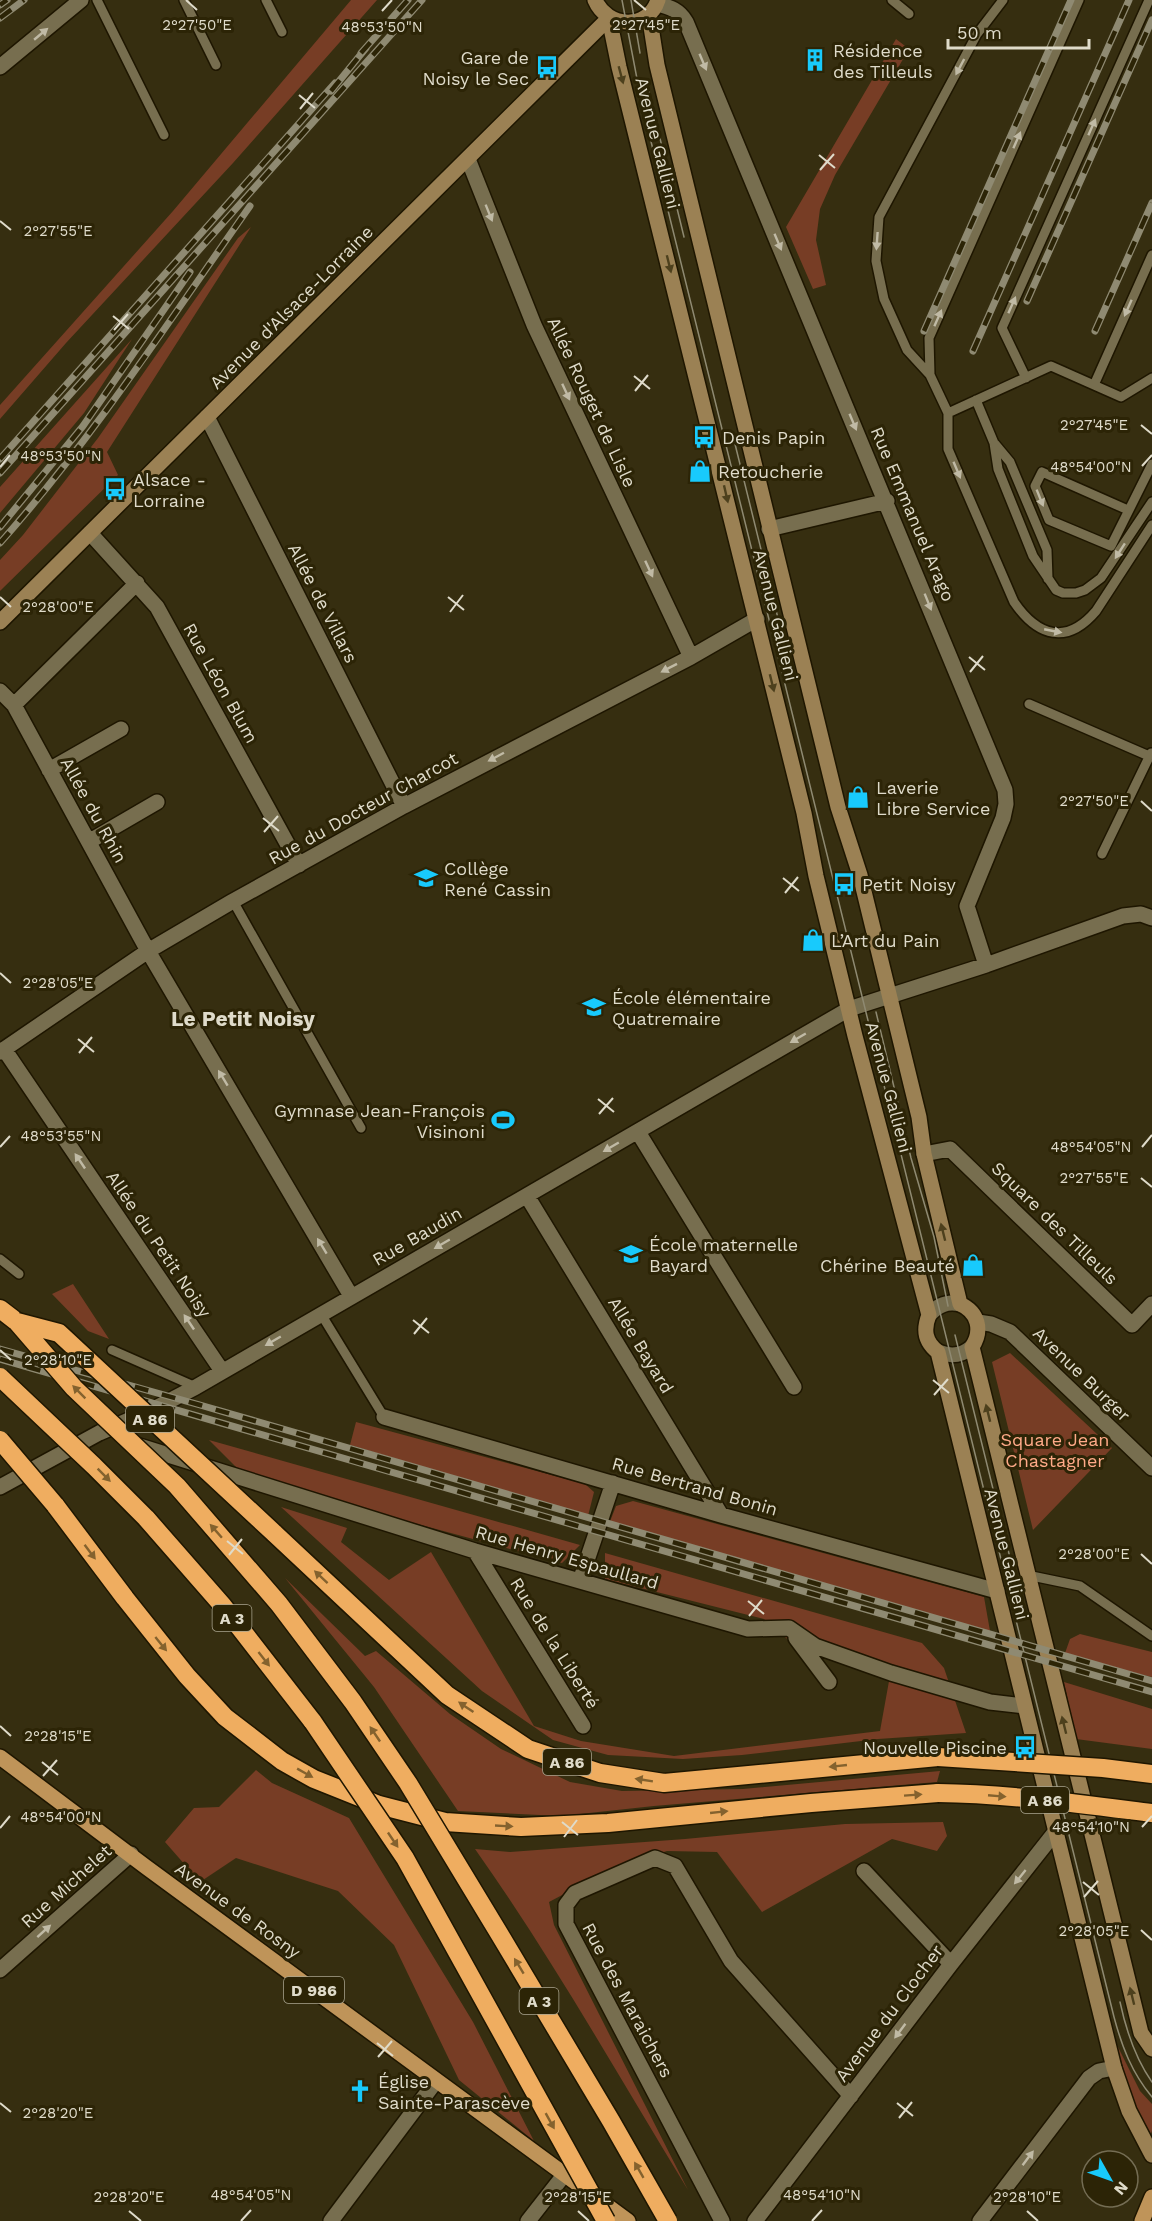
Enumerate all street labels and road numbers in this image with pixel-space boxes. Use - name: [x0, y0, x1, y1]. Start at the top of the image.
- street label: Avenue Gallieni: [631, 75, 685, 211]
- street label: Avenue d'Alsace-Lorraine: [205, 221, 377, 393]
- street label: Allée Rouget de Lisle: [543, 314, 641, 490]
- street label: Rue Emmanuel Arago: [867, 423, 959, 605]
- street label: Allée de Villars: [284, 540, 362, 666]
- street label: Avenue Gallieni: [749, 547, 803, 683]
- street label: Rue Léon Blum: [179, 619, 263, 747]
- street label: Rue du Docteur Charcot: [265, 747, 462, 869]
- street label: Allée du Rhin: [56, 754, 132, 866]
- street label: Avenue Gallieni: [861, 1019, 917, 1155]
- street label: Square des Tilleuls: [988, 1157, 1122, 1289]
- street label: Allée du Petit Noisy: [102, 1167, 216, 1322]
- street label: Rue Baudin: [369, 1202, 465, 1270]
- street label: Allée Bayard: [604, 1293, 678, 1397]
- street label: Avenue Burger: [1029, 1322, 1135, 1426]
- road number: A 86: [126, 1406, 174, 1432]
- street label: Rue Bertrand Bonin: [610, 1452, 780, 1520]
- street label: Avenue Gallieni: [980, 1486, 1034, 1622]
- street label: Rue Henry Espaullard: [473, 1521, 661, 1593]
- street label: Rue de la Liberté: [506, 1574, 604, 1712]
- road number: A 3: [212, 1605, 252, 1631]
- road number: A 86: [543, 1749, 591, 1775]
- road number: A 86: [1021, 1787, 1069, 1813]
- street label: Rue Michelet: [16, 1840, 116, 1932]
- street label: Avenue de Rosny: [171, 1857, 305, 1963]
- street label: Rue des Maraichers: [578, 1919, 678, 2081]
- street label: Avenue du Clocher: [831, 1940, 947, 2086]
- road number: D 986: [284, 1977, 344, 2003]
- road number: A 3: [520, 1988, 558, 2014]

